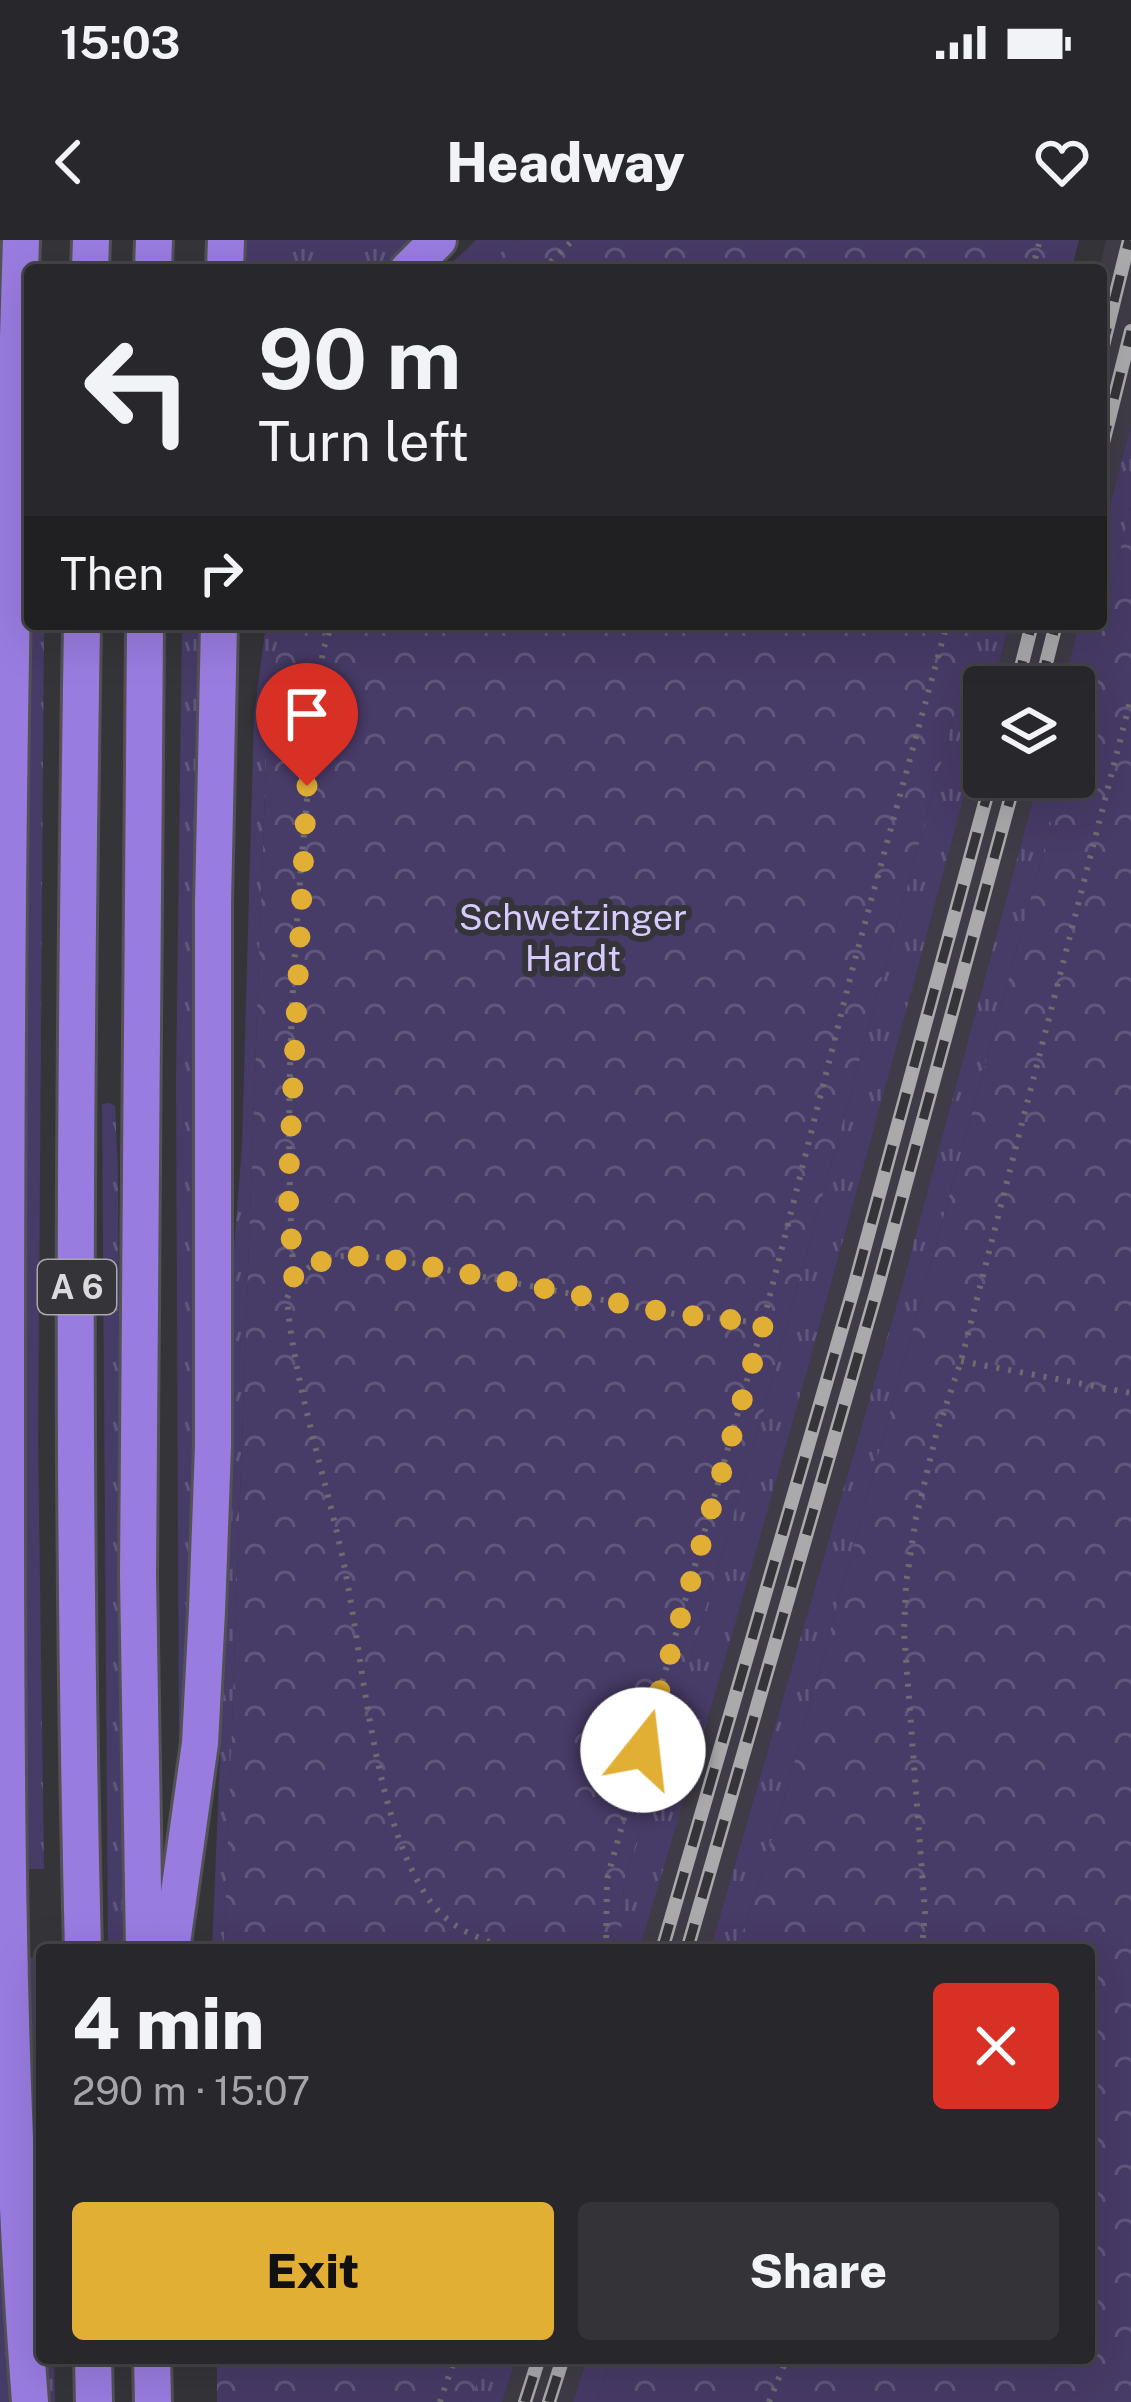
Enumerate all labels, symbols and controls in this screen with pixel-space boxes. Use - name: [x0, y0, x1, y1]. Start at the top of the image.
- text: 15:03: [60, 16, 181, 69]
- icon: back: [36, 129, 102, 195]
- icon: heart: [1029, 129, 1095, 195]
- text: Headway: [446, 131, 685, 194]
- text: 90 m: [258, 309, 461, 408]
- icon: left: [60, 312, 216, 468]
- text: Turn left: [258, 410, 469, 473]
- icon: right: [188, 540, 254, 606]
- text: Then: [60, 547, 164, 600]
- pin: [256, 663, 358, 786]
- map controls: [963, 666, 1095, 798]
- button: layers: [963, 666, 1095, 798]
- icon: arrive: [274, 681, 340, 747]
- park label: Schwetzinger Hardt: [459, 896, 687, 979]
- road number: A 6: [38, 1260, 116, 1314]
- position arrow: [580, 1687, 706, 1813]
- text: 4 min: [72, 1981, 265, 2065]
- button: close: [933, 1983, 1059, 2109]
- text: 290 m · 15:07: [72, 2068, 310, 2114]
- button: Exit: [72, 2202, 554, 2340]
- button: Share: [578, 2202, 1059, 2340]

